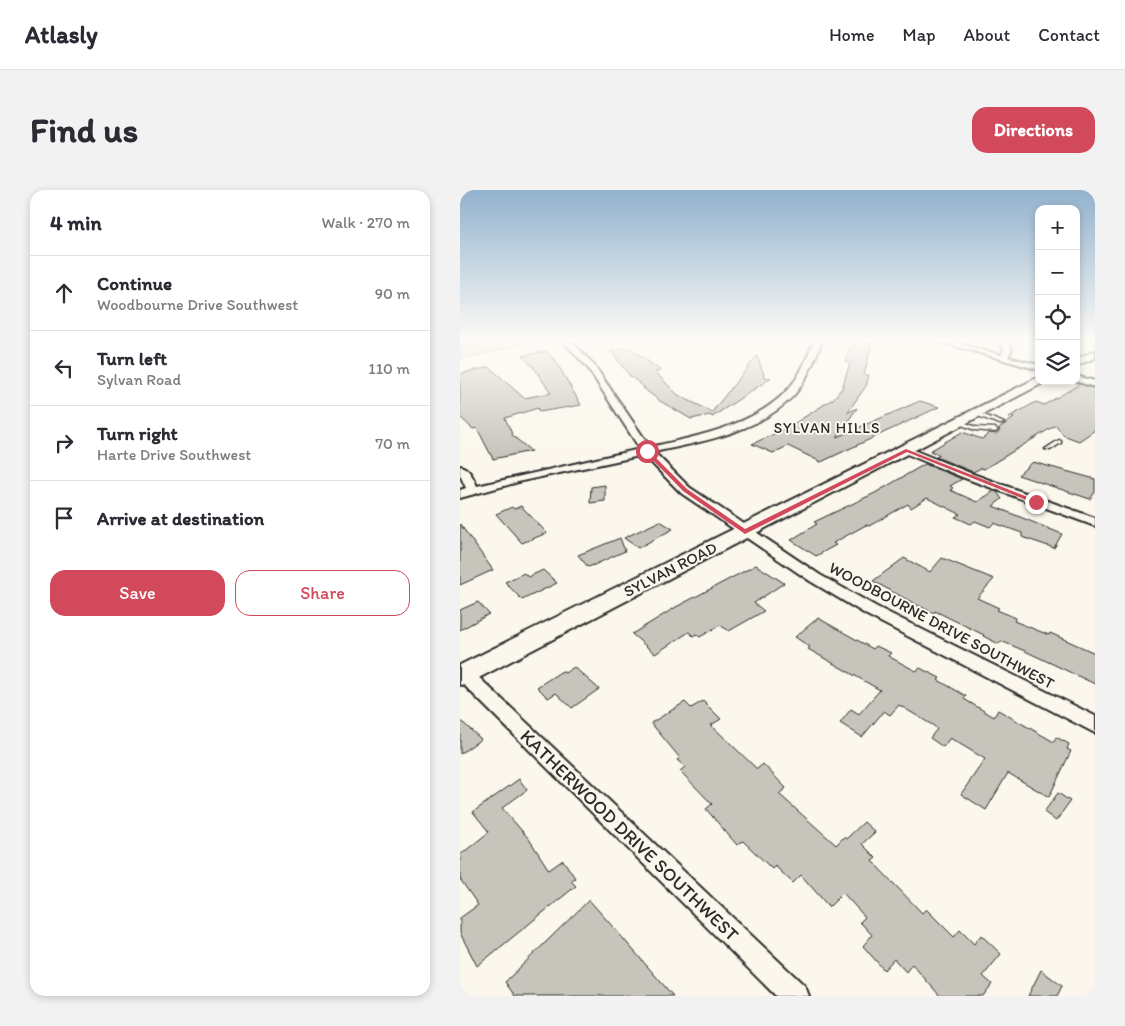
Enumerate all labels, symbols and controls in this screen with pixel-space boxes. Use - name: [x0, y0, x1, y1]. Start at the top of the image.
- text: Atlasly: [25, 20, 98, 49]
- text: Home: [829, 24, 875, 46]
- text: Map: [903, 24, 936, 46]
- text: About: [964, 24, 1010, 46]
- text: Contact: [1038, 24, 1100, 46]
- button: Directions: [972, 107, 1095, 153]
- text: Find us: [30, 109, 138, 151]
- map controls: [1035, 205, 1080, 385]
- button: +: [1035, 205, 1080, 250]
- text: 4 min: [50, 210, 102, 235]
- text: Walk · 270 m: [322, 213, 410, 232]
- button: −: [1035, 250, 1080, 295]
- text: Continue: [97, 272, 172, 295]
- icon: ahead: [50, 279, 78, 307]
- text: 90 m: [375, 284, 410, 303]
- text: Woodbourne Drive Southwest: [97, 295, 298, 314]
- button: locate: [1035, 295, 1080, 340]
- button: layers: [1035, 340, 1080, 385]
- text: Turn left: [97, 347, 167, 370]
- icon: left: [50, 354, 78, 382]
- text: 110 m: [368, 359, 410, 378]
- text: Sylvan Road: [97, 370, 181, 389]
- district label: SYLVAN HILLS: [774, 419, 880, 437]
- text: Turn right: [97, 422, 178, 445]
- icon: right: [50, 429, 78, 457]
- text: 70 m: [375, 434, 410, 453]
- route start: [636, 440, 659, 463]
- text: Harte Drive Southwest: [97, 445, 251, 464]
- route end: [1025, 491, 1048, 514]
- icon: arrive: [50, 504, 78, 532]
- text: Arrive at destination: [97, 507, 264, 530]
- street label: SYLVAN ROAD: [620, 538, 720, 601]
- street label: WOODBOURNE DRIVE SOUTHWEST: [826, 558, 1058, 693]
- button: Save: [50, 570, 225, 616]
- button: Share: [235, 570, 410, 616]
- street label: KATHERWOOD DRIVE SOUTHWEST: [516, 725, 744, 946]

